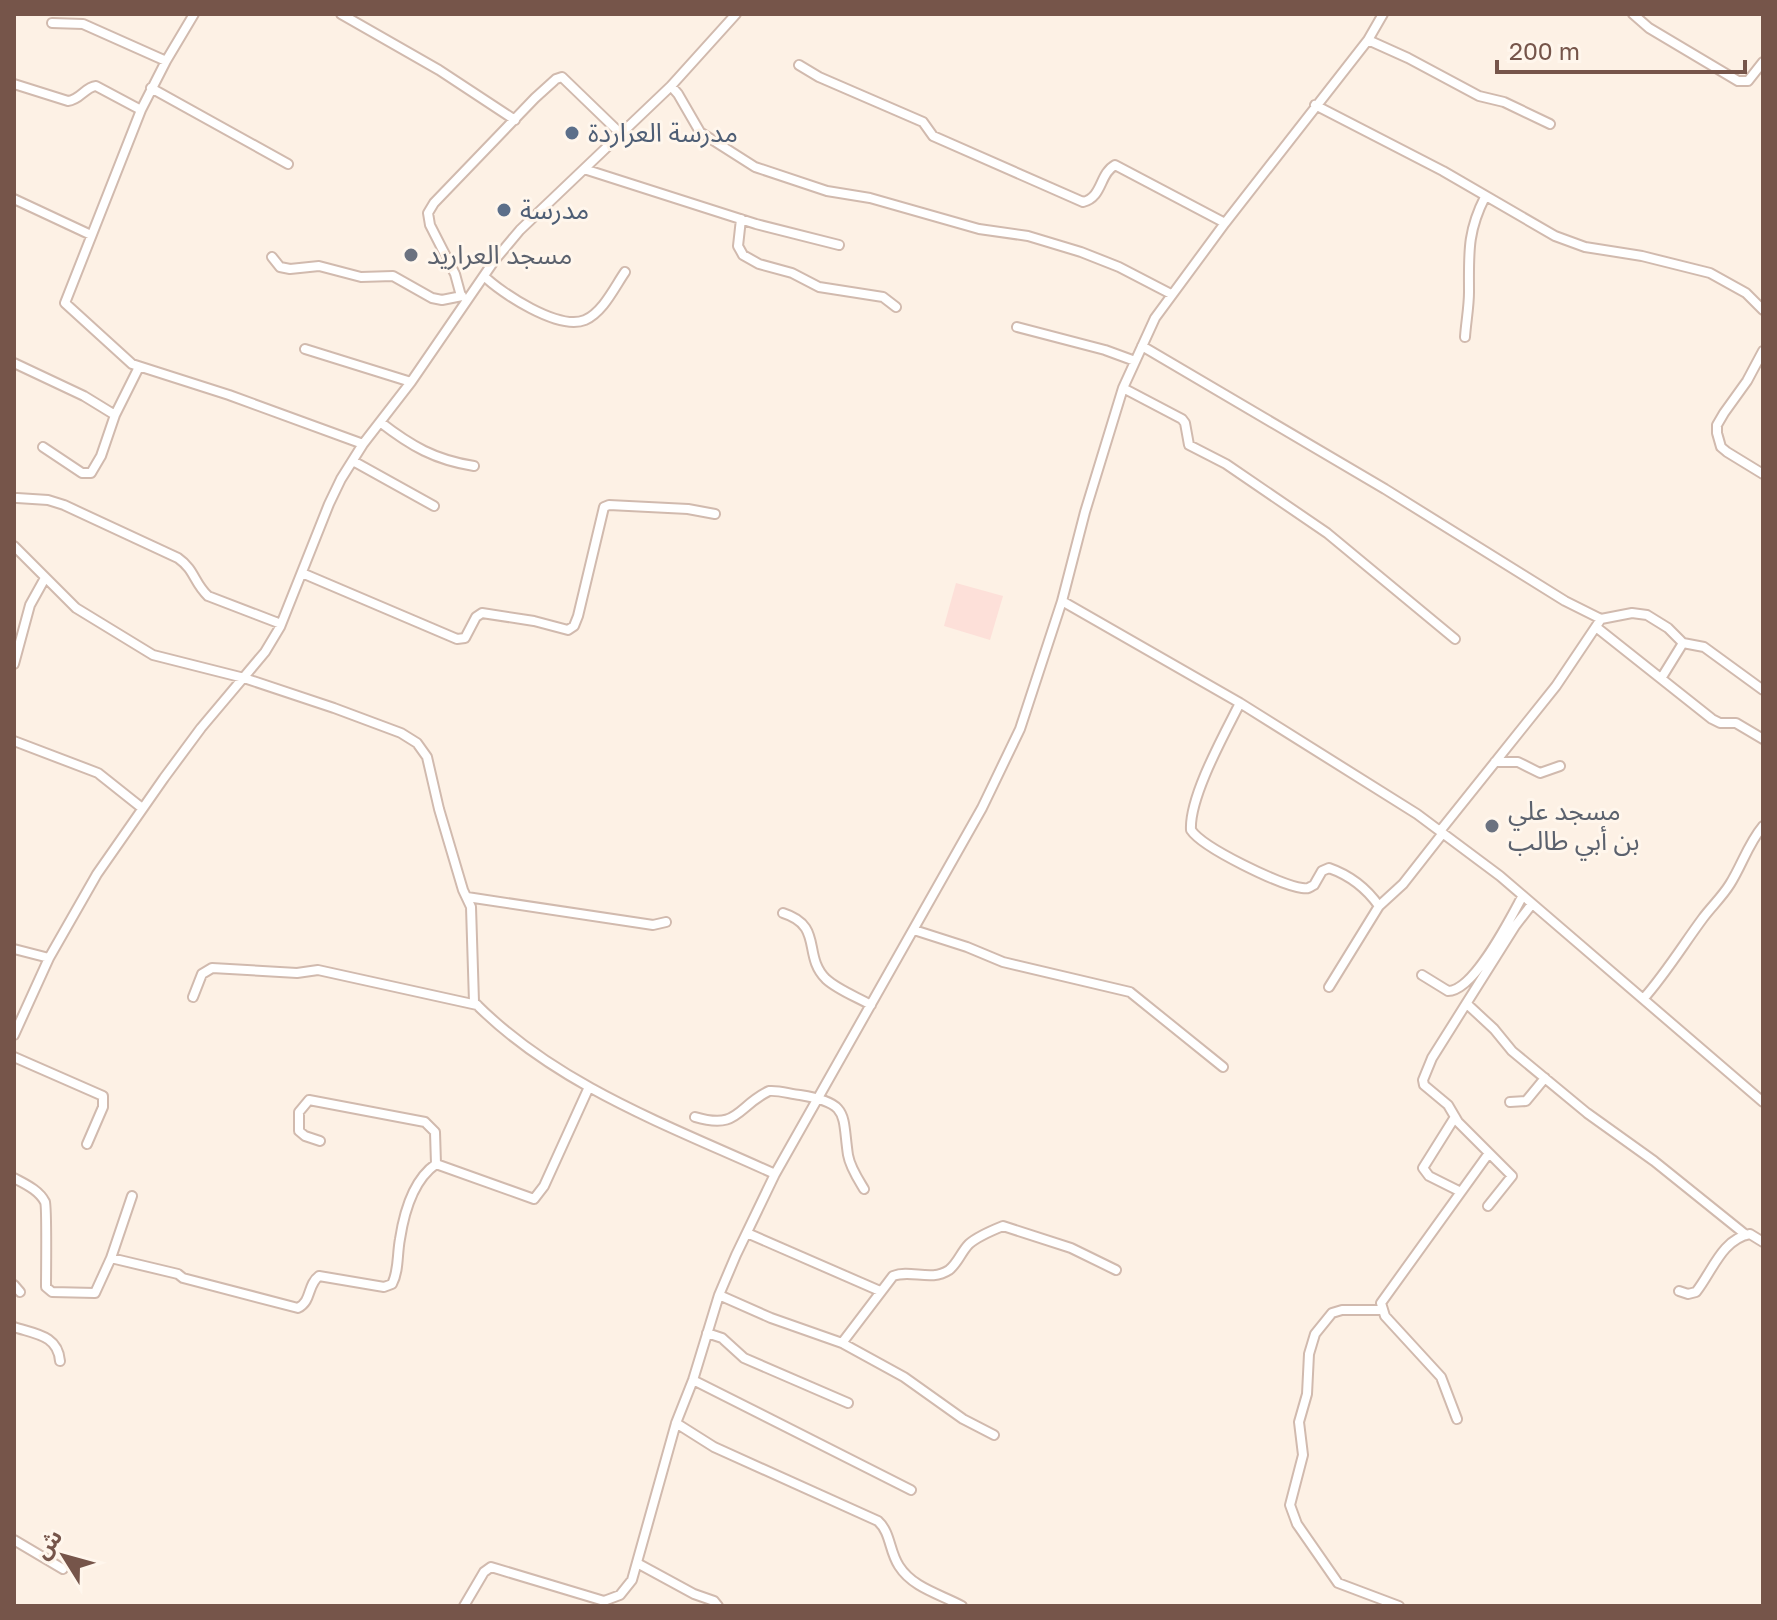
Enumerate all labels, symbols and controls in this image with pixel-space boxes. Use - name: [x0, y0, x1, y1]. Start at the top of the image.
- scale bar: [1497, 24, 1745, 74]
- text: 200 m: [1509, 36, 1580, 65]
- place label: مدرسة العراردة: [588, 117, 738, 148]
- marker: مدرسة العراردة: [563, 124, 581, 142]
- place label: مدرسة: [520, 194, 589, 225]
- marker: مدرسة: [495, 201, 513, 219]
- place label: مسجد العراريد: [427, 239, 572, 270]
- marker: مسجد العراريد: [402, 246, 420, 264]
- place label: مسجد علي بن أبي طالب: [1508, 795, 1640, 861]
- marker: مسجد علي بن أبي طالب: [1483, 817, 1501, 835]
- north arrow: [24, 1516, 104, 1596]
- text: ش: [28, 1524, 67, 1564]

